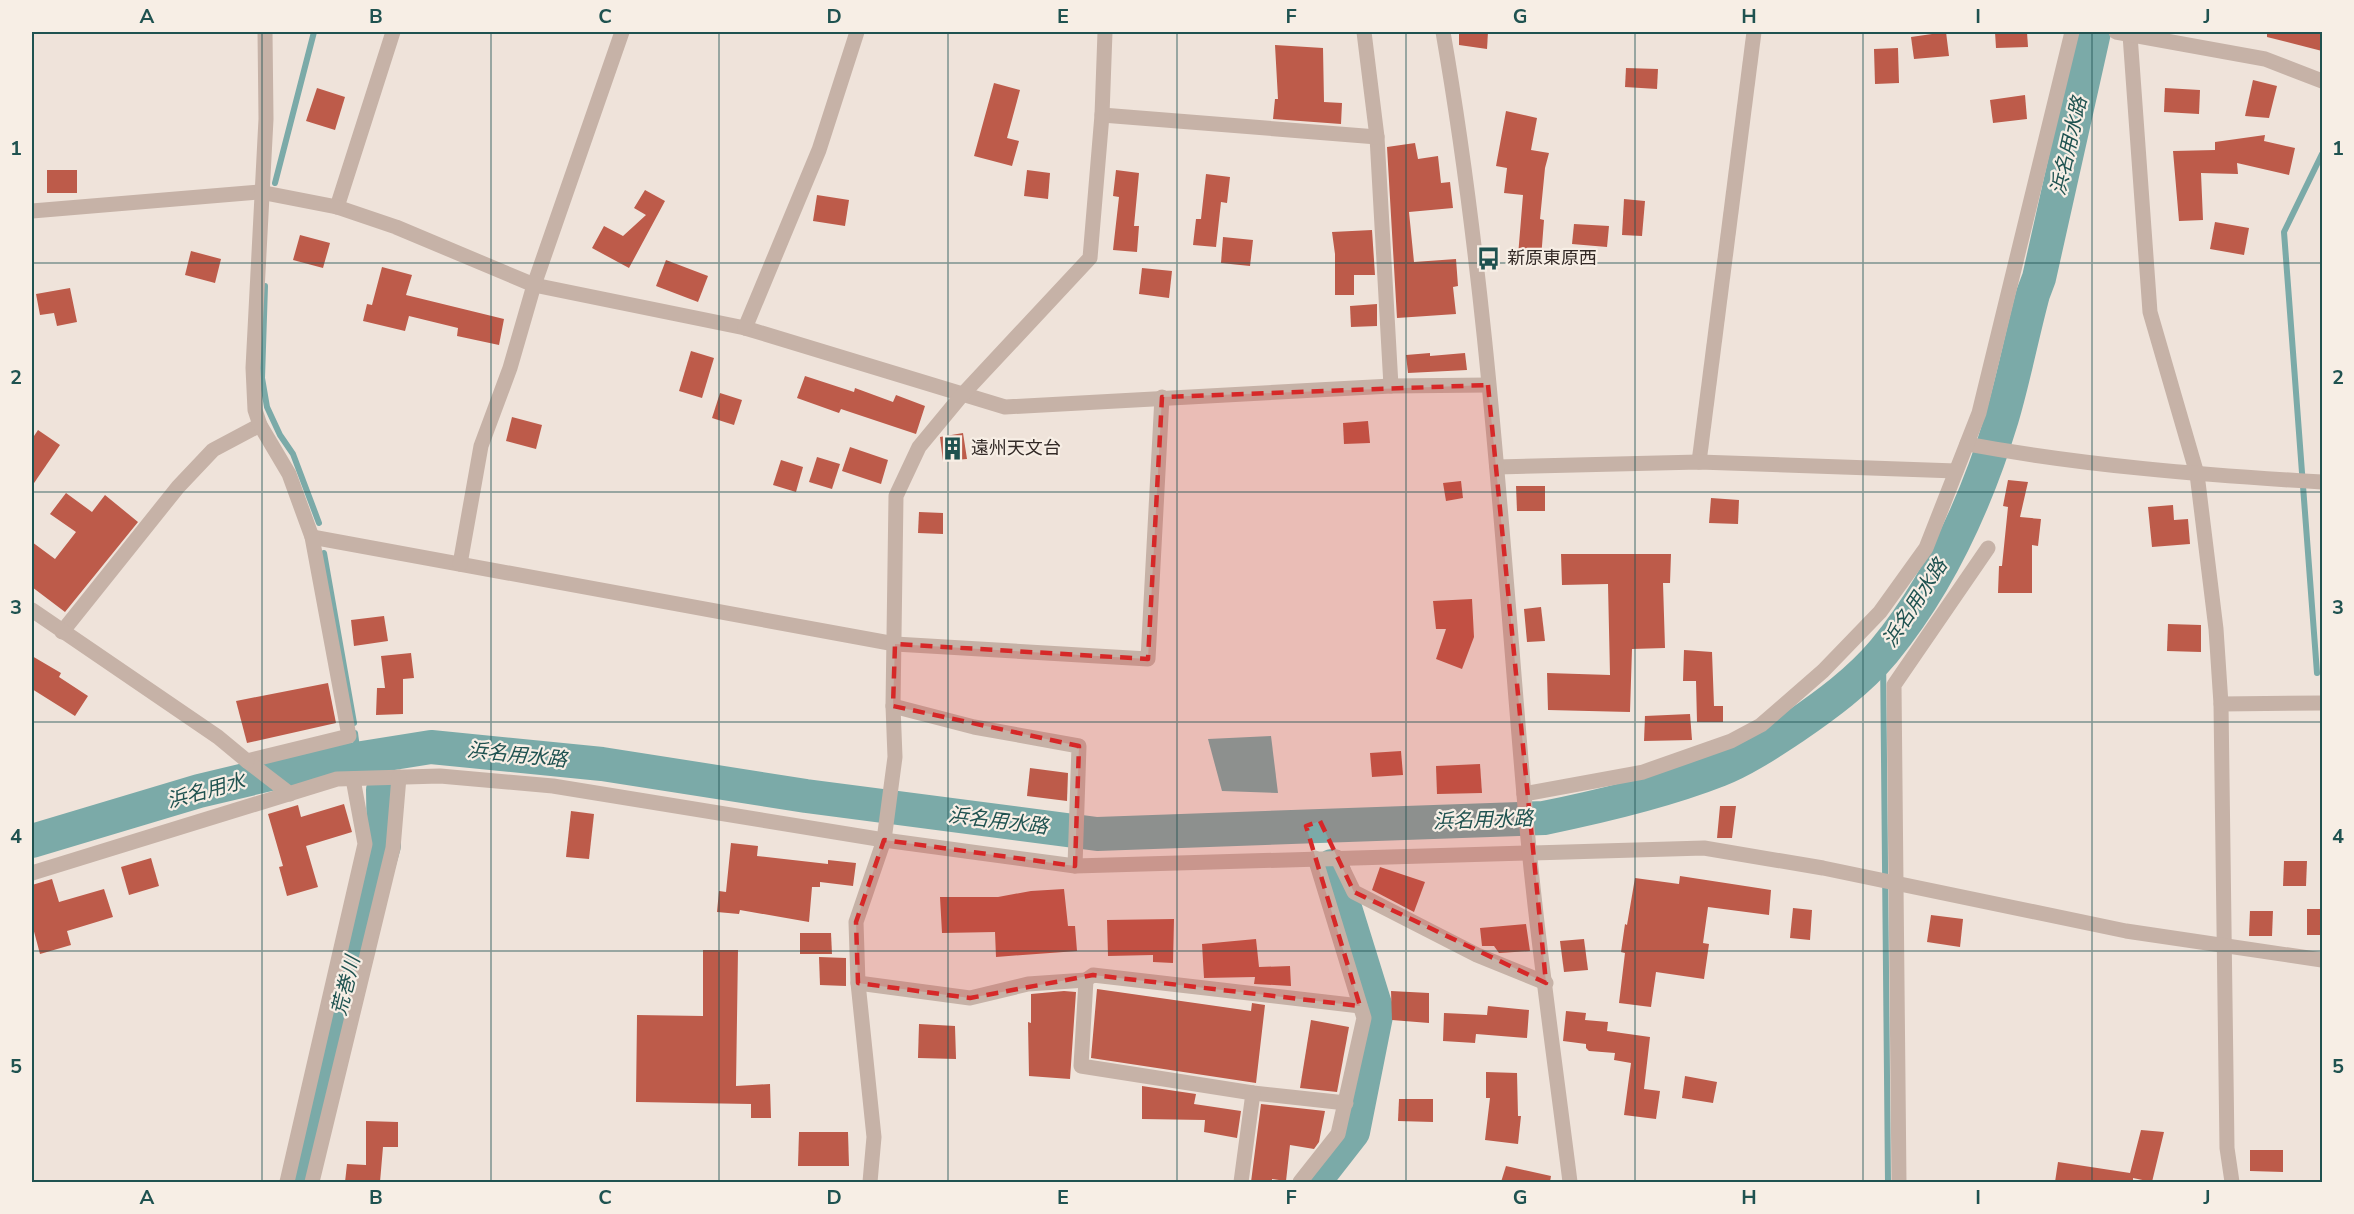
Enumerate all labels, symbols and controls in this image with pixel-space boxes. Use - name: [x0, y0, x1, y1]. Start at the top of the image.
- text: A: [140, 3, 155, 30]
- text: B: [369, 3, 383, 30]
- text: C: [598, 3, 612, 30]
- text: D: [826, 3, 842, 30]
- text: E: [1057, 3, 1069, 30]
- text: F: [1285, 3, 1297, 30]
- text: G: [1513, 3, 1527, 30]
- text: H: [1741, 3, 1757, 30]
- text: I: [1975, 3, 1981, 30]
- text: J: [2202, 3, 2211, 30]
- water label: 浜名用水路: [2045, 92, 2094, 198]
- text: 1: [10, 135, 22, 162]
- text: 1: [2332, 135, 2344, 162]
- bus stop icon: 新原東原西: [1476, 245, 1502, 271]
- place label: 新原東原西: [1507, 246, 1597, 270]
- text: 2: [10, 364, 22, 391]
- text: 2: [2332, 364, 2344, 391]
- building icon: 遠州天文台: [940, 435, 966, 461]
- place label: 遠州天文台: [971, 436, 1061, 460]
- water label: 浜名用水路: [1876, 552, 1955, 652]
- text: 3: [10, 594, 22, 621]
- text: 3: [2332, 594, 2344, 621]
- water label: 浜名用水路: [466, 736, 570, 774]
- water label: 浜名用水: [164, 767, 250, 814]
- water label: 浜名用水路: [947, 802, 1051, 841]
- water label: 浜名用水路: [1433, 805, 1535, 835]
- text: 4: [10, 823, 22, 850]
- text: 4: [2332, 823, 2344, 850]
- water label: 荒巻川: [326, 952, 367, 1018]
- text: 5: [10, 1053, 22, 1080]
- text: 5: [2332, 1053, 2344, 1080]
- text: A: [140, 1184, 155, 1211]
- text: B: [369, 1184, 383, 1211]
- text: C: [598, 1184, 612, 1211]
- text: D: [826, 1184, 842, 1211]
- text: E: [1057, 1184, 1069, 1211]
- text: F: [1285, 1184, 1297, 1211]
- text: G: [1513, 1184, 1527, 1211]
- text: H: [1741, 1184, 1757, 1211]
- text: I: [1975, 1184, 1981, 1211]
- text: J: [2202, 1184, 2211, 1211]

